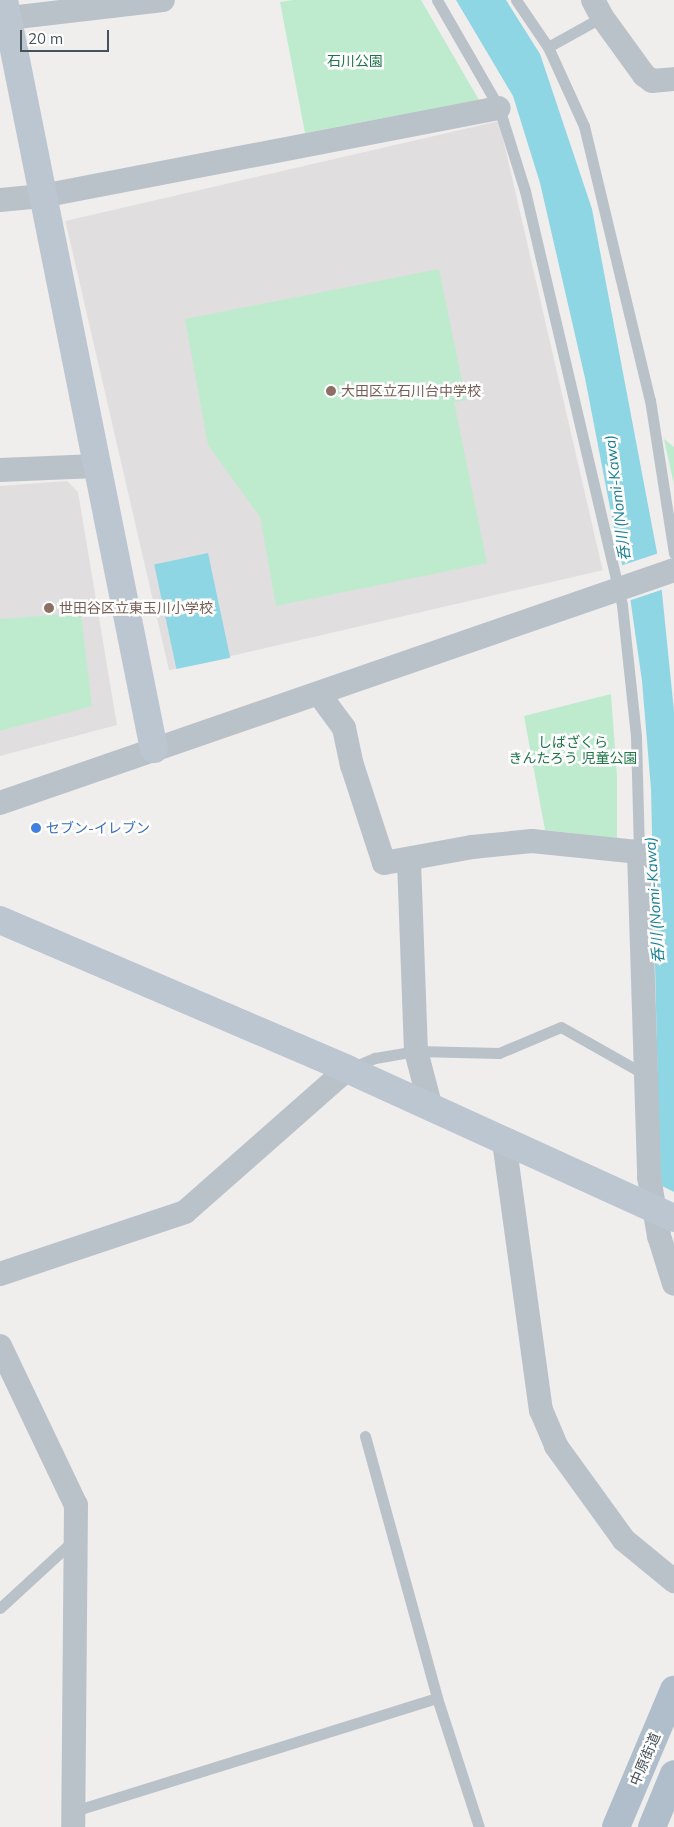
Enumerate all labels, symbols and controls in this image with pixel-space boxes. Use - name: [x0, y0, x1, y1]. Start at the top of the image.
- scale bar: [22, 20, 111, 52]
- text: 20 m: [28, 29, 63, 48]
- park label: 石川公園: [327, 53, 383, 69]
- place label: 大田区立石川台中学校: [341, 383, 481, 399]
- marker: 大田区立石川台中学校: [325, 385, 337, 397]
- water label: 呑川 (Nomi-Kawa): [600, 434, 634, 562]
- place label: 世田谷区立東玉川小学校: [59, 600, 213, 616]
- marker: 世田谷区立東玉川小学校: [43, 602, 55, 614]
- park label: しばざくら きんたろう 児童公園: [508, 734, 638, 766]
- place label: セブン-イレブン: [46, 820, 150, 836]
- marker: セブン-イレブン: [30, 822, 42, 834]
- water label: 呑川 (Nomi-Kawa): [641, 836, 667, 964]
- street label: 中原街道: [626, 1730, 664, 1788]

